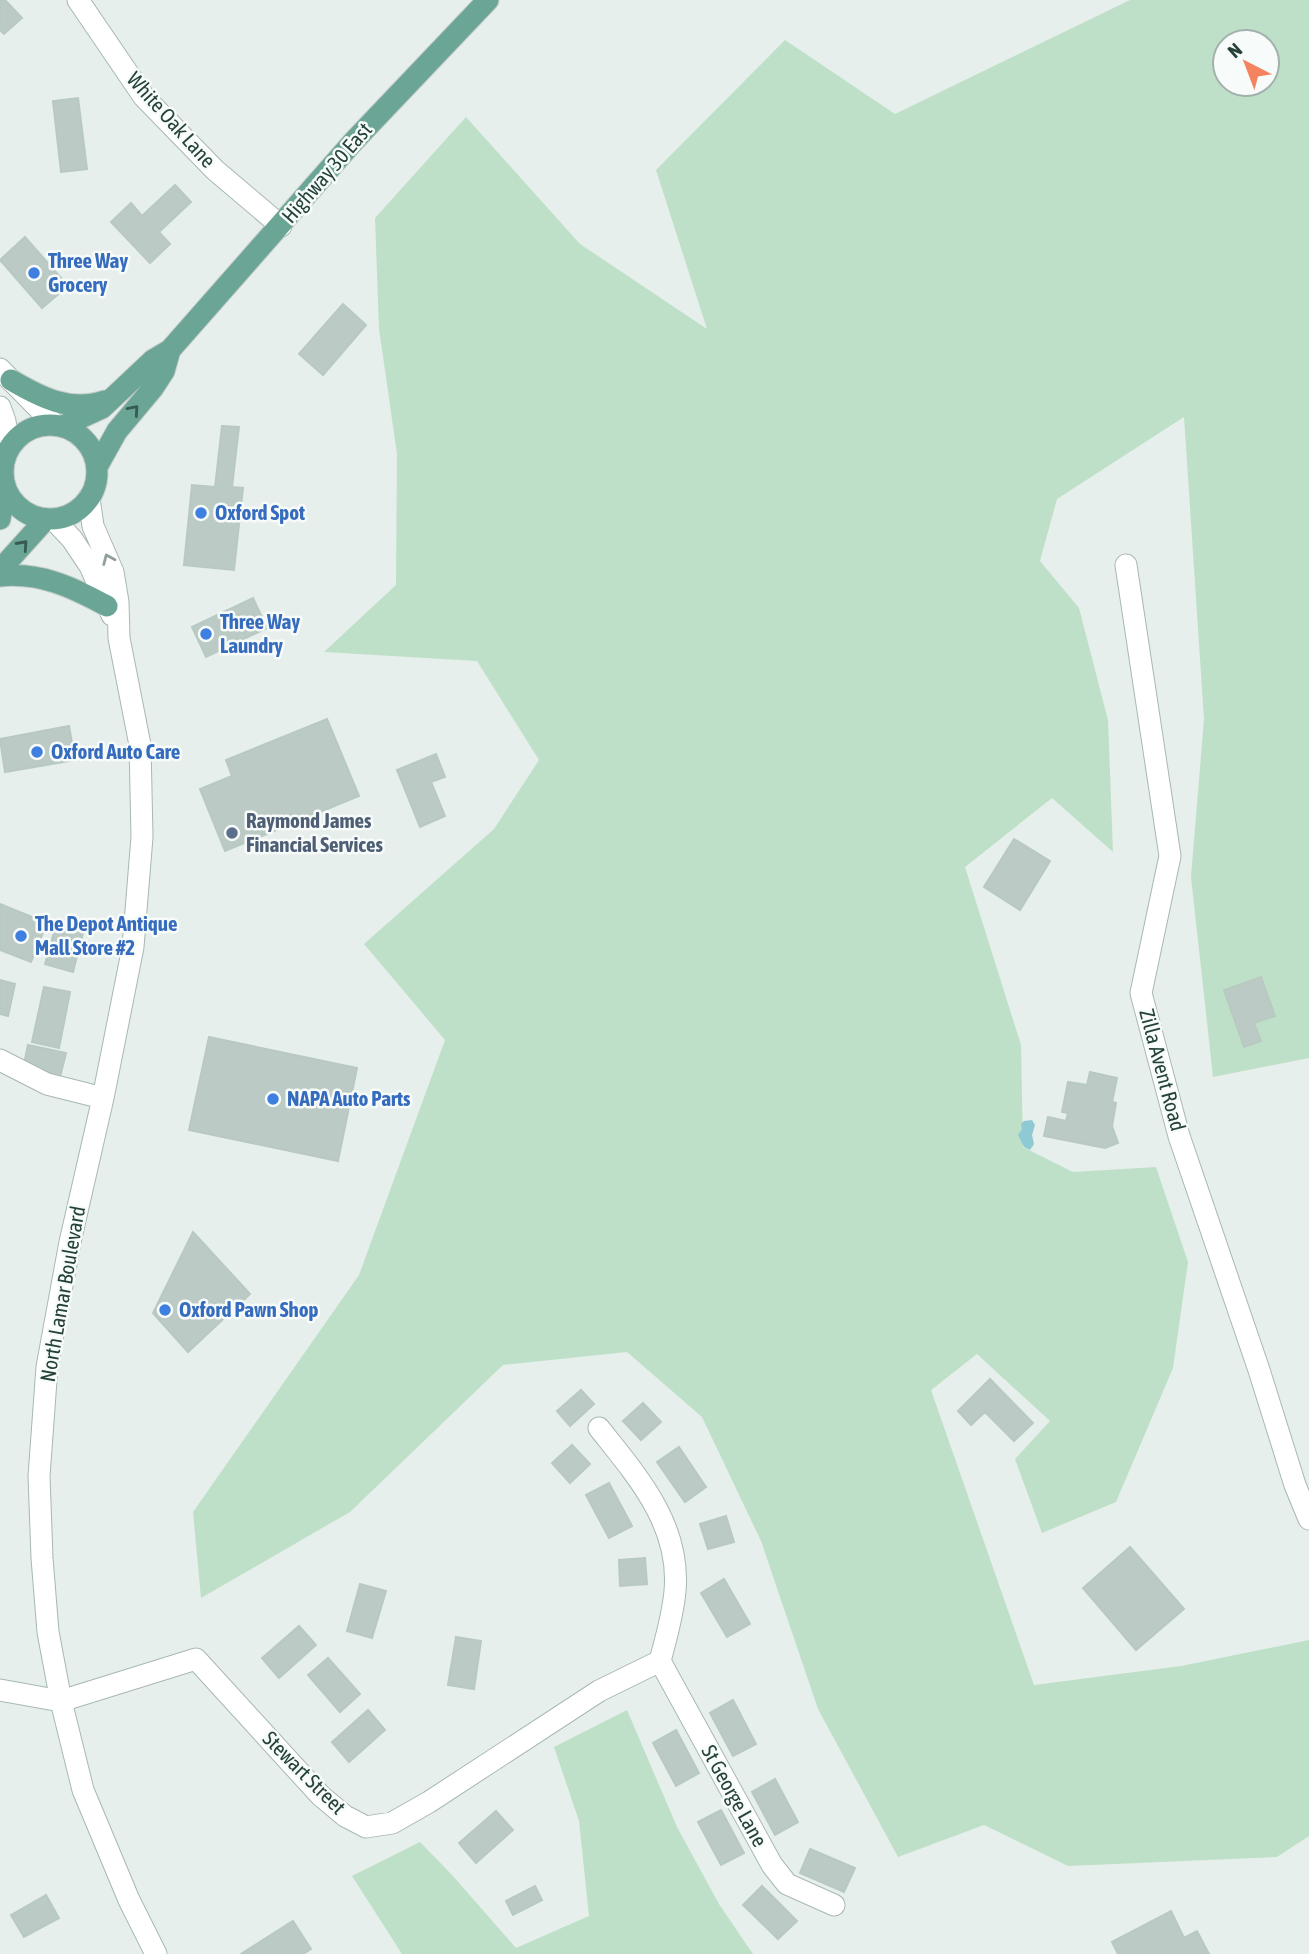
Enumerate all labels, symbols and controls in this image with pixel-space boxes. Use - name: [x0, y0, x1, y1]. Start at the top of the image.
- north arrow: [1211, 28, 1281, 98]
- text: N: [1223, 38, 1246, 62]
- street label: White Oak Lane: [123, 67, 221, 172]
- street label: Highway 30 East: [276, 117, 376, 227]
- place label: Three Way Grocery: [48, 248, 128, 296]
- marker: Three Way Grocery: [26, 265, 42, 281]
- one-way arrow: [126, 406, 138, 419]
- place label: Oxford Spot: [215, 500, 305, 524]
- marker: Oxford Spot: [193, 505, 209, 521]
- one-way arrow: [15, 540, 27, 553]
- one-way arrow: [102, 554, 116, 566]
- place label: Three Way Laundry: [220, 609, 300, 657]
- marker: Three Way Laundry: [198, 626, 214, 642]
- place label: Oxford Auto Care: [51, 739, 180, 763]
- marker: Oxford Auto Care: [29, 744, 45, 760]
- place label: Raymond James Financial Services: [246, 808, 384, 856]
- marker: Raymond James Financial Services: [224, 825, 240, 841]
- place label: The Depot Antique Mall Store #2: [35, 911, 177, 959]
- marker: The Depot Antique Mall Store #2: [13, 928, 29, 944]
- street label: Zilla Avent Road: [1135, 1006, 1191, 1133]
- place label: NAPA Auto Parts: [287, 1086, 411, 1110]
- marker: NAPA Auto Parts: [265, 1091, 281, 1107]
- street label: North Lamar Boulevard: [35, 1204, 89, 1384]
- place label: Oxford Pawn Shop: [179, 1297, 319, 1321]
- marker: Oxford Pawn Shop: [157, 1302, 173, 1318]
- street label: Stewart Street: [258, 1726, 351, 1819]
- street label: St George Lane: [697, 1741, 773, 1850]

